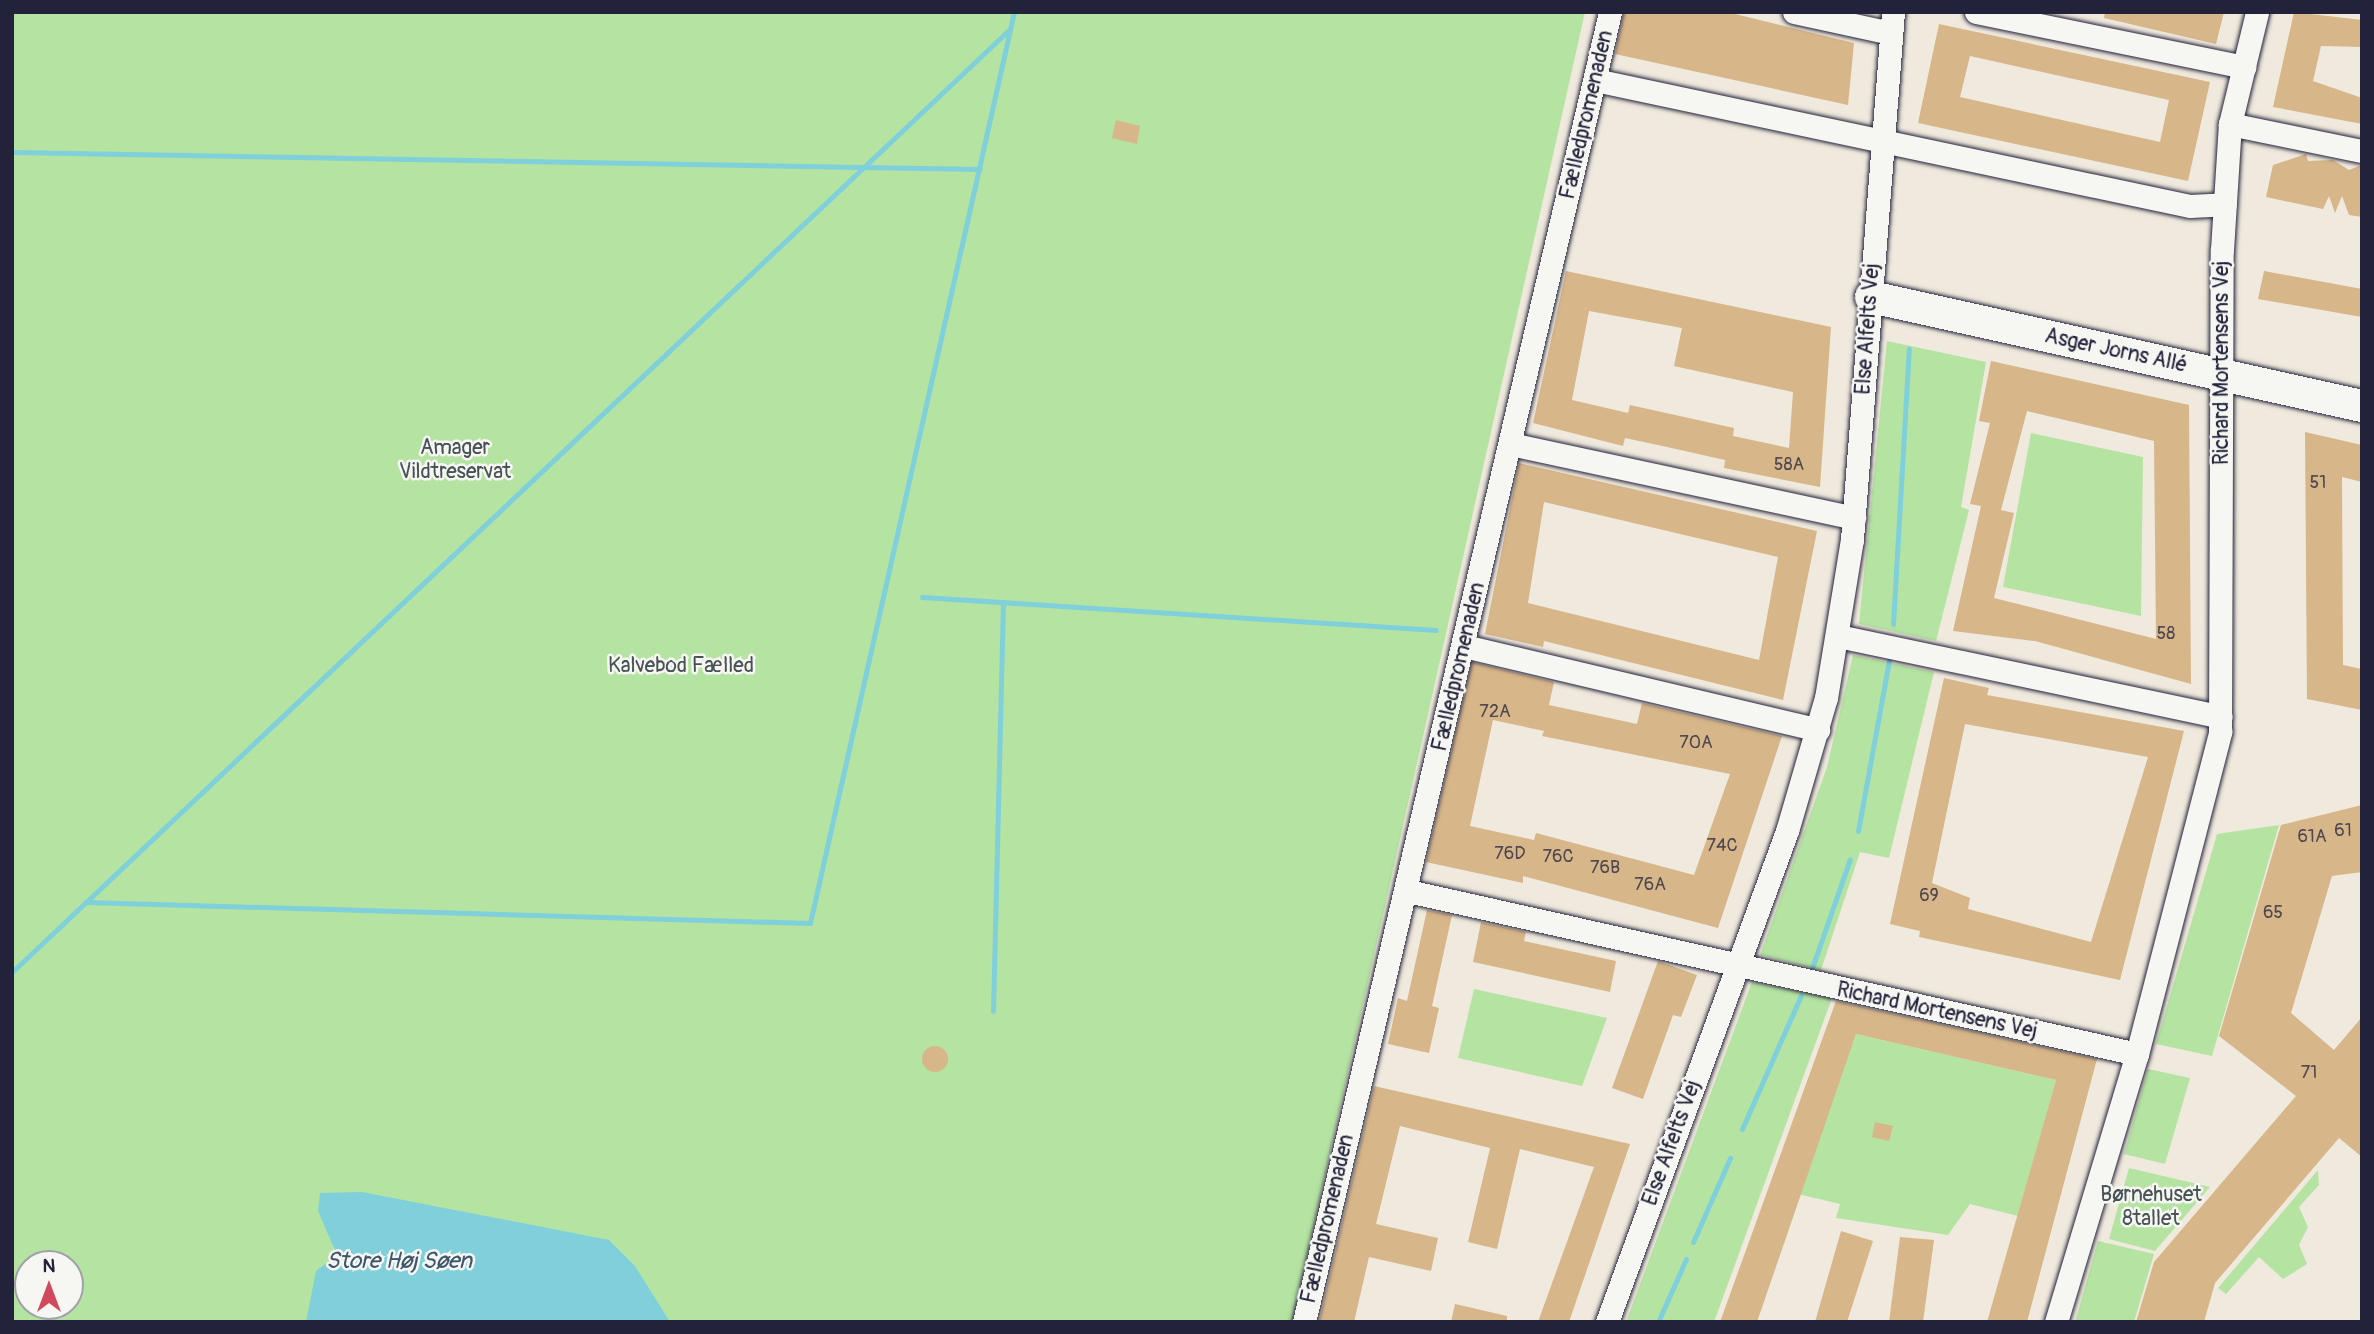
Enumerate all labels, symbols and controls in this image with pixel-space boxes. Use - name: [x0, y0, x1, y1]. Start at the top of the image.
- street label: Fælledpromenaden: [1555, 28, 1619, 202]
- street label: Richard Mortensens Vej: [2209, 261, 2235, 465]
- street label: Else Alfelts Vej: [1851, 262, 1885, 396]
- street label: Asger Jorns Allé: [2042, 324, 2190, 378]
- park label: Amager Vildtreservat: [399, 435, 511, 485]
- house number: 58A: [1774, 454, 1804, 476]
- house number: 51: [2310, 472, 2326, 494]
- street label: Fælledpromenaden: [1427, 580, 1491, 754]
- house number: 58: [2157, 623, 2175, 645]
- park label: Kalvebod Fælled: [608, 653, 754, 679]
- house number: 72A: [1479, 701, 1511, 723]
- house number: 70A: [1679, 732, 1713, 754]
- house number: 61: [2334, 820, 2352, 842]
- house number: 61A: [2297, 826, 2327, 848]
- house number: 74C: [1706, 835, 1738, 857]
- house number: 76D: [1494, 843, 1526, 865]
- house number: 76C: [1542, 846, 1574, 868]
- house number: 76B: [1590, 857, 1620, 879]
- house number: 76A: [1634, 874, 1666, 896]
- house number: 69: [1919, 885, 1939, 907]
- house number: 65: [2263, 902, 2283, 924]
- street label: Richard Mortensens Vej: [1834, 977, 2040, 1045]
- house number: 71: [2301, 1062, 2317, 1084]
- street label: Else Alfelts Vej: [1638, 1077, 1706, 1209]
- street label: Fælledpromenaden: [1296, 1132, 1360, 1306]
- park label: Børnehuset 8tallet: [2100, 1182, 2202, 1232]
- water label: Store Høj Søen: [326, 1247, 472, 1275]
- north arrow: [14, 1250, 84, 1320]
- text: N: [43, 1254, 55, 1278]

